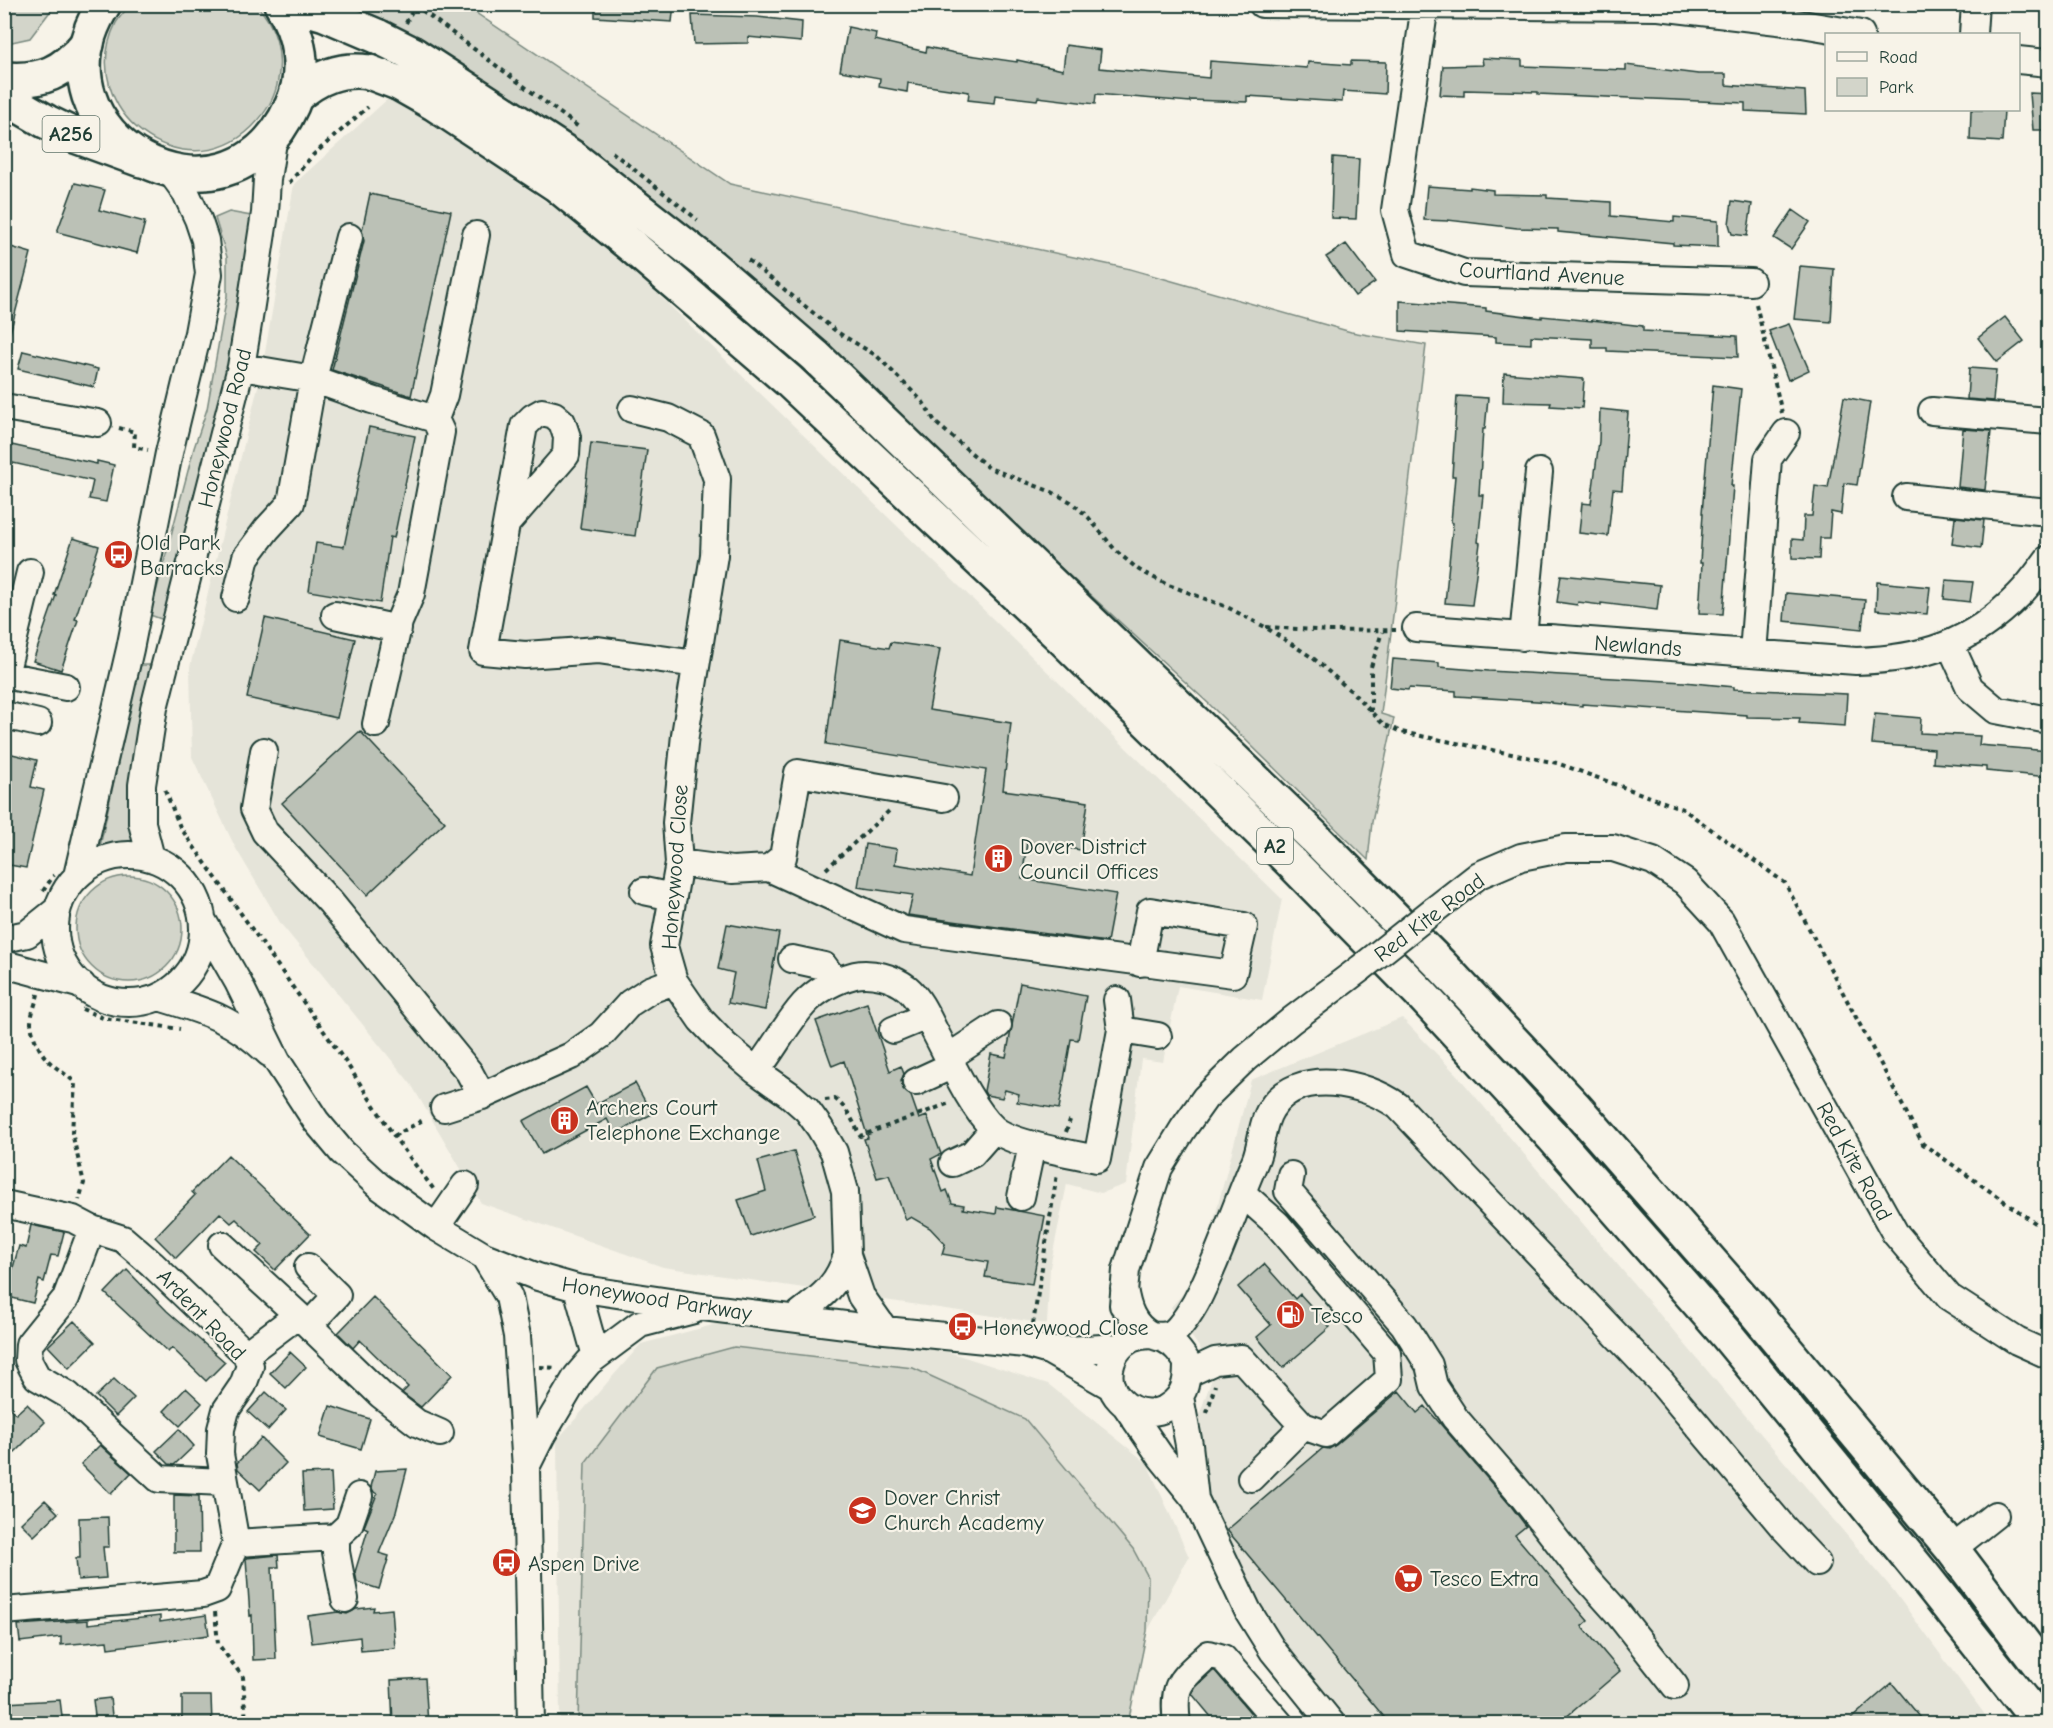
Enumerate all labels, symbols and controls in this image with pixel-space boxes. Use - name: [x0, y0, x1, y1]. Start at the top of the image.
- legend: [1825, 33, 2020, 111]
- text: Road: [1879, 47, 1918, 68]
- text: Park: [1879, 77, 1914, 98]
- road number: A256: [42, 116, 100, 152]
- street label: Courtland Avenue: [1459, 257, 1625, 291]
- street label: Honeywood Road: [193, 346, 257, 511]
- place label: Old Park Barracks: [140, 530, 224, 581]
- bus stop icon: Old Park Barracks: [103, 539, 135, 571]
- street label: Newlands: [1593, 630, 1683, 662]
- street label: Honeywood Close: [656, 784, 694, 951]
- road number: A2: [1257, 828, 1293, 864]
- place label: Dover District Council Offices: [1020, 834, 1159, 885]
- building icon: Dover District Council Offices: [983, 843, 1015, 875]
- street label: Red Kite Road: [1369, 868, 1490, 968]
- place label: Archers Court Telephone Exchange: [586, 1095, 780, 1146]
- street label: Red Kite Road: [1811, 1098, 1897, 1225]
- building icon: Archers Court Telephone Exchange: [549, 1104, 581, 1136]
- street label: Ardent Road: [151, 1264, 251, 1366]
- street label: Honeywood Parkway: [560, 1271, 754, 1327]
- fuel station icon: Tesco: [1274, 1299, 1306, 1331]
- place label: Tesco: [1311, 1303, 1363, 1329]
- bus stop icon: Honeywood Close: [946, 1311, 978, 1343]
- place label: Honeywood Close: [983, 1315, 1149, 1341]
- place label: Dover Christ Church Academy: [884, 1485, 1044, 1536]
- school or university icon: Dover Christ Church Academy: [847, 1494, 879, 1526]
- bus stop icon: Aspen Drive: [491, 1547, 523, 1579]
- place label: Aspen Drive: [528, 1551, 640, 1577]
- supermarket icon: Tesco Extra: [1393, 1562, 1425, 1594]
- place label: Tesco Extra: [1430, 1566, 1539, 1592]

